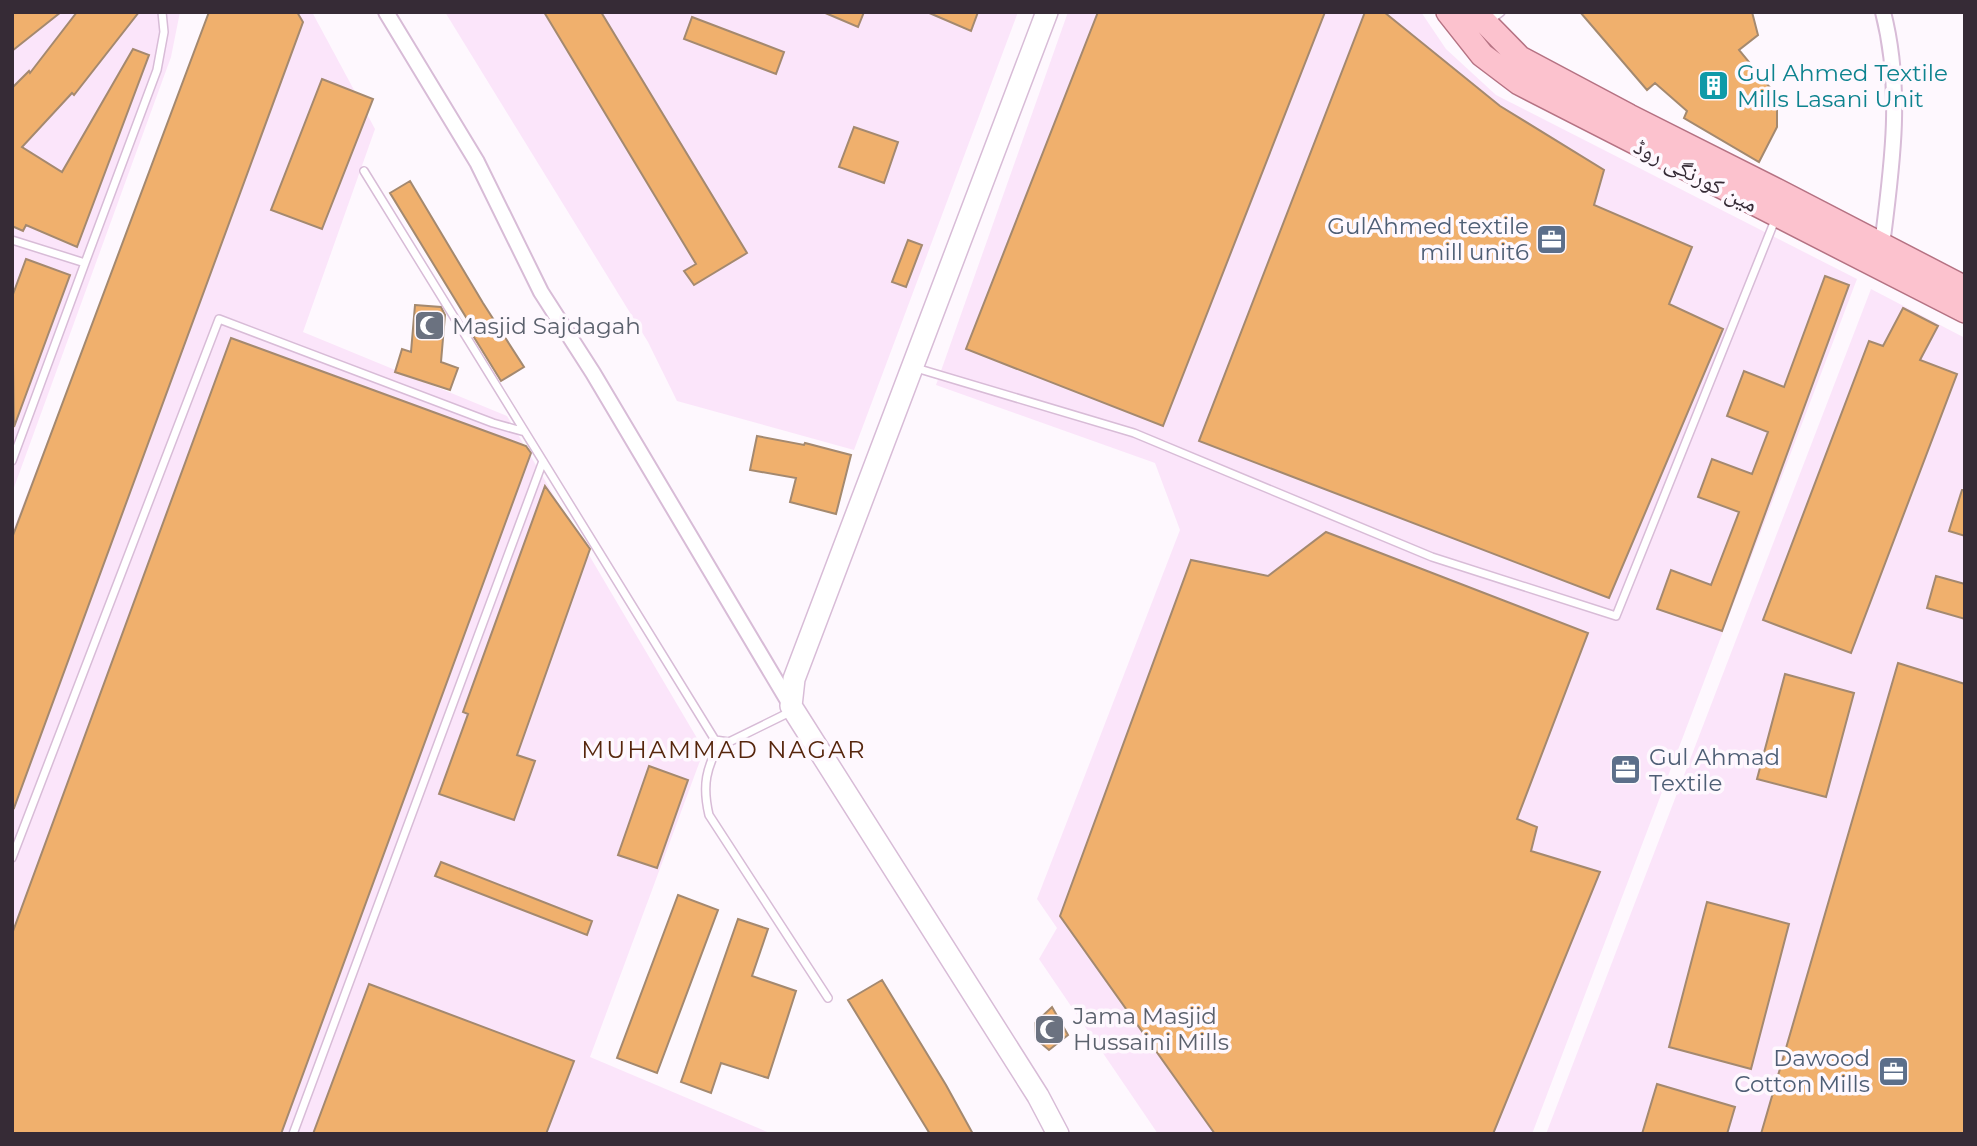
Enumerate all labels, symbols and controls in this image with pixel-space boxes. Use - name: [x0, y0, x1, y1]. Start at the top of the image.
- place label: Gul Ahmed Textile Mills Lasani Unit: [1737, 59, 1948, 113]
- building icon: Gul Ahmed Textile Mills Lasani Unit: [1697, 69, 1731, 103]
- street label: مین کورنگی روڈ: [1629, 132, 1763, 218]
- place label: GulAhmed textile mill unit6: [1327, 212, 1529, 266]
- office icon: GulAhmed textile mill unit6: [1535, 222, 1569, 256]
- mosque icon: Masjid Sajdagah: [412, 309, 446, 343]
- place label: Masjid Sajdagah: [452, 312, 641, 340]
- district label: MUHAMMAD NAGAR: [581, 735, 867, 764]
- place label: Gul Ahmad Textile: [1649, 743, 1780, 797]
- office icon: Gul Ahmad Textile: [1609, 753, 1643, 787]
- place label: Jama Masjid Hussaini Mills: [1072, 1002, 1229, 1056]
- mosque icon: Jama Masjid Hussaini Mills: [1033, 1012, 1067, 1046]
- place label: Dawood Cotton Mills: [1734, 1044, 1870, 1098]
- office icon: Dawood Cotton Mills: [1876, 1054, 1910, 1088]

